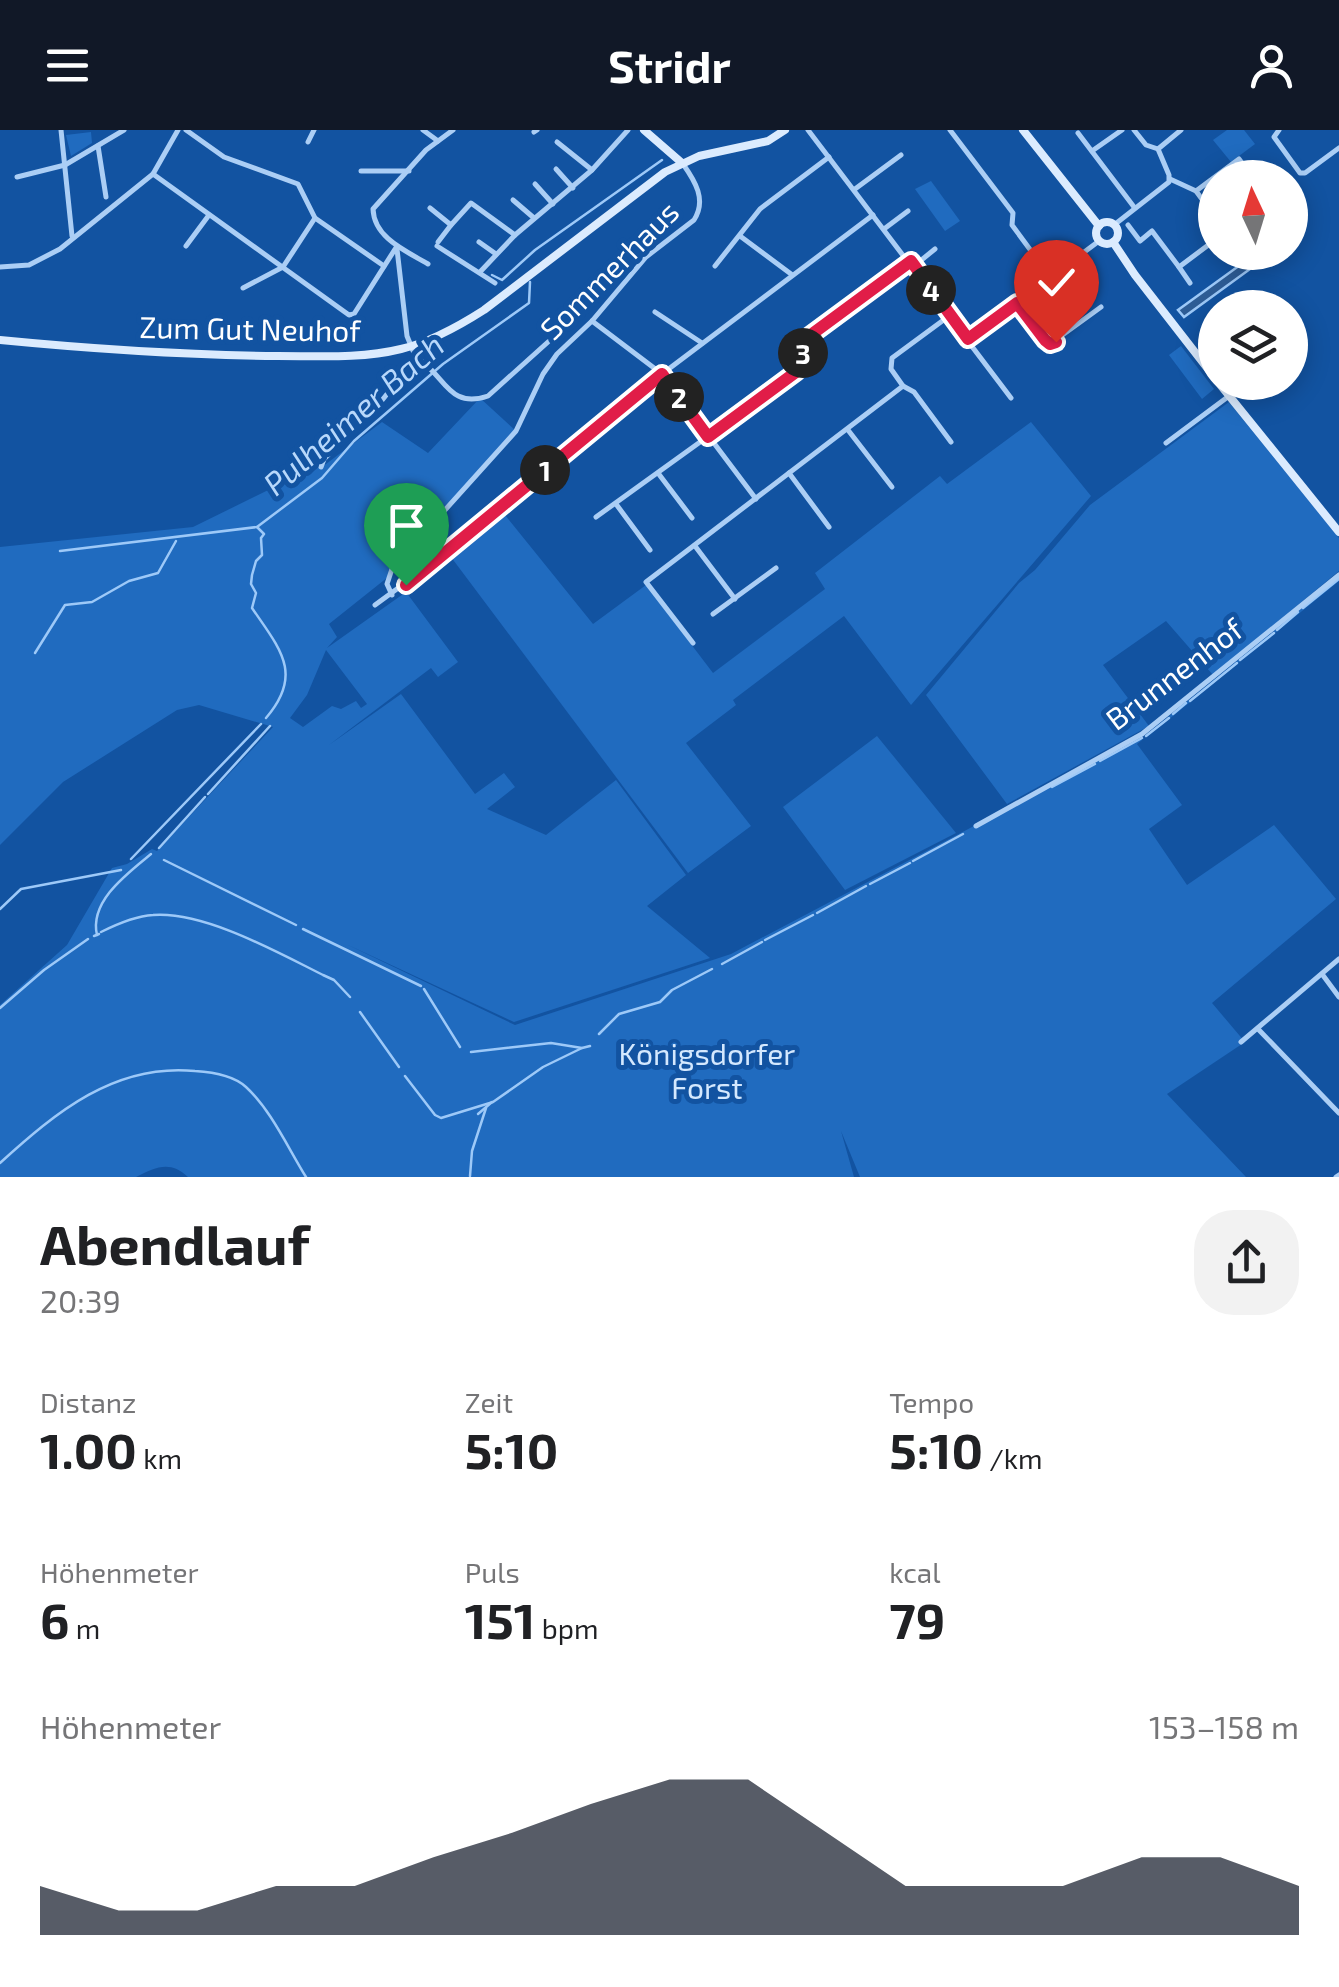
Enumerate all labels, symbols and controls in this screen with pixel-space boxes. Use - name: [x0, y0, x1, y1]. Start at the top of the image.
- icon: menu: [40, 38, 95, 93]
- text: Stridr: [608, 38, 731, 92]
- icon: person: [1244, 38, 1299, 93]
- north arrow: [1198, 160, 1308, 270]
- map controls: [1198, 160, 1308, 400]
- street label: Sommerhaus: [532, 193, 685, 346]
- pin: [1014, 240, 1099, 343]
- icon: check: [1029, 255, 1084, 310]
- pin: 4: [906, 265, 956, 315]
- text: 4: [922, 273, 940, 307]
- button: layers: [1198, 290, 1308, 400]
- street label: Zum Gut Neuhof: [139, 308, 362, 348]
- water label: Pulheimer Bach: [255, 325, 451, 502]
- pin: 3: [778, 328, 828, 378]
- text: 3: [795, 336, 811, 370]
- pin: 2: [654, 372, 704, 422]
- text: 2: [671, 380, 687, 414]
- pin: 1: [520, 445, 570, 495]
- text: 1: [539, 453, 551, 487]
- pin: [364, 483, 449, 586]
- icon: arrive: [379, 498, 434, 553]
- street label: Brunnenhof: [1098, 610, 1250, 737]
- park label: Königsdorfer Forst: [619, 1035, 795, 1105]
- text: Abendlauf: [40, 1210, 310, 1276]
- button: share: [1194, 1210, 1299, 1315]
- text: 20:39: [40, 1281, 121, 1319]
- text: Distanz: [40, 1385, 136, 1419]
- text: Zeit: [465, 1385, 513, 1419]
- text: Tempo: [889, 1385, 974, 1419]
- text: 1.00: [40, 1419, 137, 1479]
- text: 5:10: [465, 1419, 558, 1479]
- text: 5:10: [889, 1419, 983, 1479]
- text: km: [137, 1441, 182, 1475]
- text: /km: [983, 1441, 1042, 1475]
- text: Höhenmeter: [40, 1555, 199, 1589]
- text: Puls: [465, 1555, 520, 1589]
- text: kcal: [889, 1555, 941, 1589]
- text: 6: [40, 1589, 70, 1649]
- text: 151: [465, 1589, 535, 1649]
- text: 79: [889, 1589, 945, 1649]
- text: m: [70, 1611, 100, 1645]
- text: bpm: [535, 1611, 598, 1645]
- text: Höhenmeter: [40, 1707, 221, 1745]
- text: 153–158 m: [1149, 1707, 1299, 1745]

